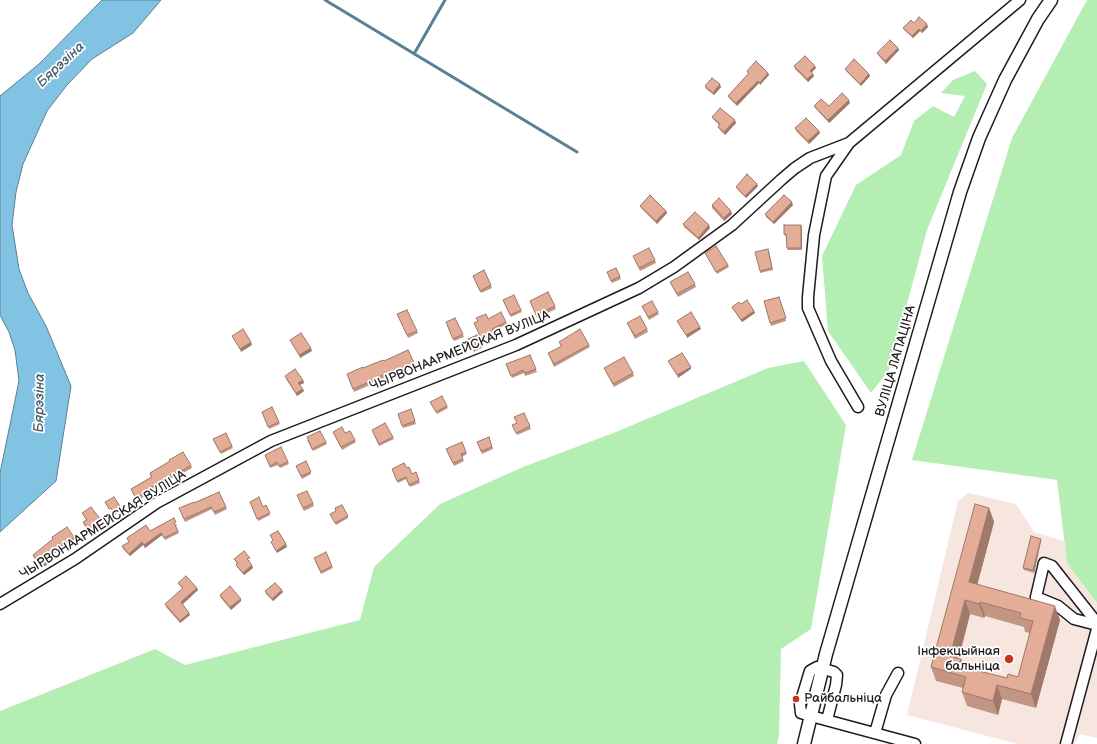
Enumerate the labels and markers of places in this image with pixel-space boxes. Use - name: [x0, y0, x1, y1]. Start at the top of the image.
- place label: Інфекцыйная бальніца: [917, 644, 1000, 675]
- marker: Інфекцыйная бальніца: [1003, 653, 1015, 665]
- place label: Райбальніца: [804, 691, 882, 707]
- marker: Райбальніца: [791, 694, 801, 704]

